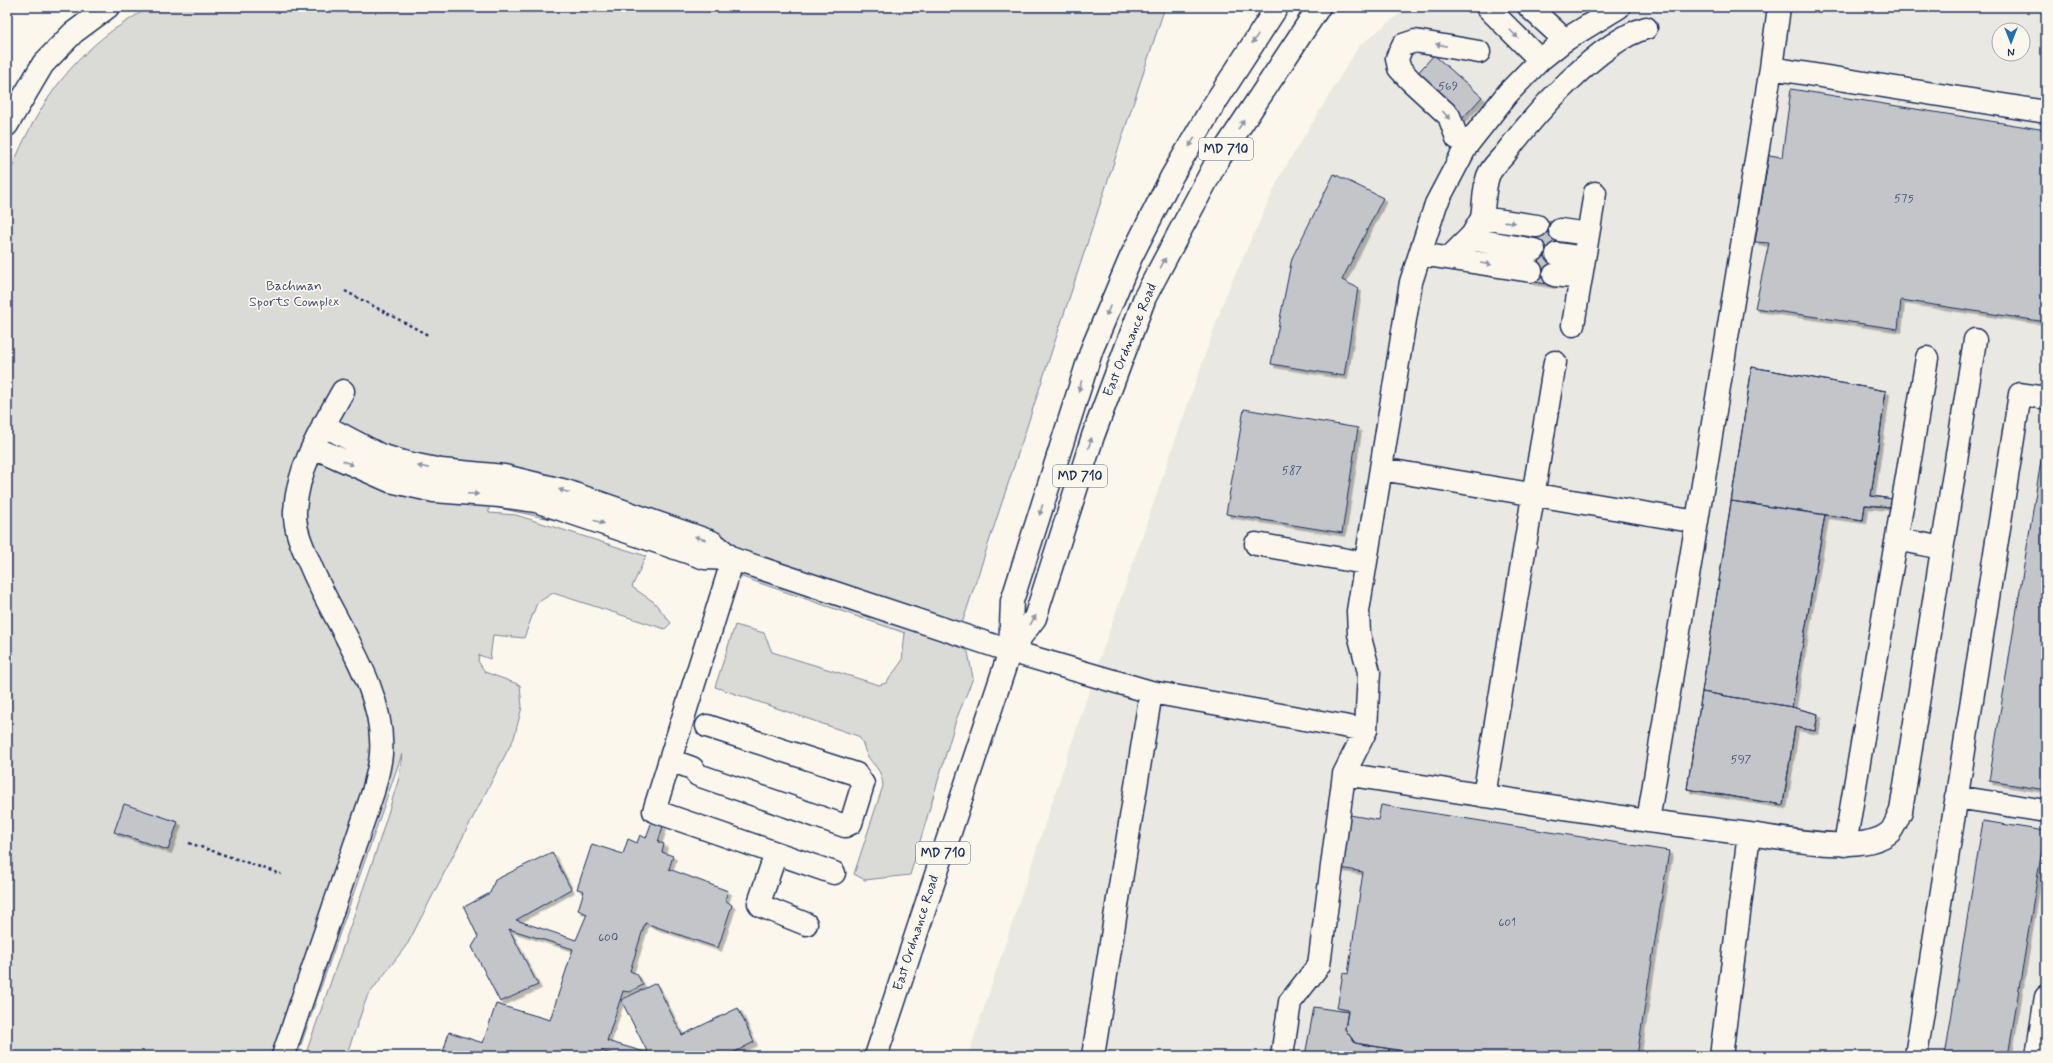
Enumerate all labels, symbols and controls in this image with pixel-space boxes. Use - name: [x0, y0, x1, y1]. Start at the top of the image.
- north arrow: [1991, 22, 2031, 62]
- one-way arrow: [1509, 29, 1519, 38]
- one-way arrow: [1251, 34, 1259, 44]
- one-way arrow: [1435, 42, 1447, 48]
- text: N: [2007, 44, 2015, 58]
- house number: 569: [1438, 79, 1458, 95]
- one-way arrow: [1442, 109, 1451, 120]
- one-way arrow: [1237, 120, 1245, 131]
- one-way arrow: [1188, 137, 1195, 148]
- road number: MD 710: [1199, 138, 1253, 160]
- house number: 575: [1894, 191, 1914, 207]
- one-way arrow: [1504, 219, 1516, 225]
- one-way arrow: [1160, 257, 1167, 269]
- one-way arrow: [1480, 261, 1492, 267]
- park label: Bachman Sports Complex: [249, 277, 340, 311]
- street label: East Ordnance Road: [1099, 281, 1161, 399]
- one-way arrow: [1104, 306, 1110, 318]
- one-way arrow: [1077, 380, 1083, 392]
- one-way arrow: [1087, 437, 1093, 449]
- one-way arrow: [343, 460, 354, 466]
- house number: 587: [1282, 463, 1303, 479]
- one-way arrow: [417, 464, 429, 470]
- road number: MD 710: [1053, 465, 1107, 487]
- one-way arrow: [558, 488, 570, 494]
- one-way arrow: [467, 490, 479, 497]
- one-way arrow: [1038, 504, 1044, 516]
- one-way arrow: [594, 519, 606, 525]
- one-way arrow: [694, 535, 706, 541]
- one-way arrow: [1030, 614, 1037, 625]
- house number: 597: [1730, 752, 1752, 768]
- road number: MD 710: [916, 842, 970, 864]
- street label: East Ordnance Road: [889, 873, 943, 993]
- house number: 601: [1498, 915, 1516, 931]
- house number: 600: [598, 930, 618, 946]

